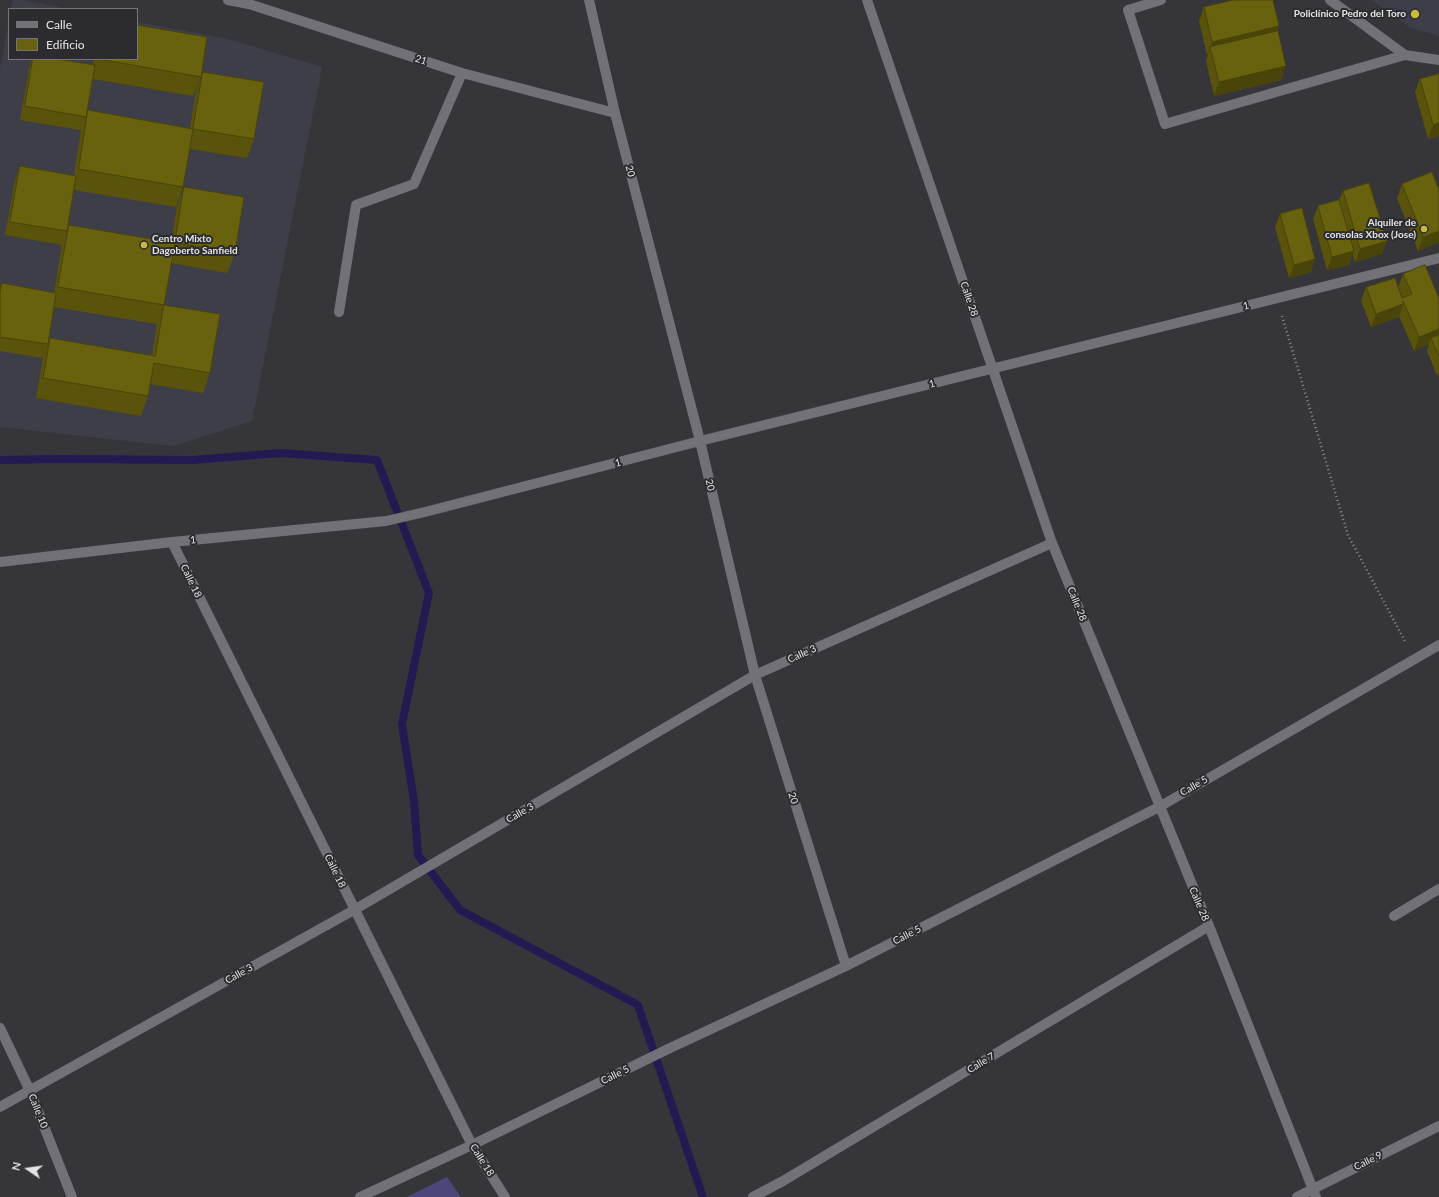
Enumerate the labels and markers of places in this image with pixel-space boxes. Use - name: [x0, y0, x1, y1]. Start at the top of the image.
- place label: Policlínico Pedro del Toro: [1294, 8, 1406, 20]
- marker: Policlínico Pedro del Toro: [1409, 8, 1421, 20]
- place label: Alquiler de consolas Xbox (Jose): [1325, 217, 1416, 240]
- marker: Alquiler de consolas Xbox (Jose): [1419, 224, 1429, 234]
- place label: Centro Mixto Dagoberto Sanfield: [152, 233, 238, 256]
- marker: Centro Mixto Dagoberto Sanfield: [139, 240, 149, 250]

